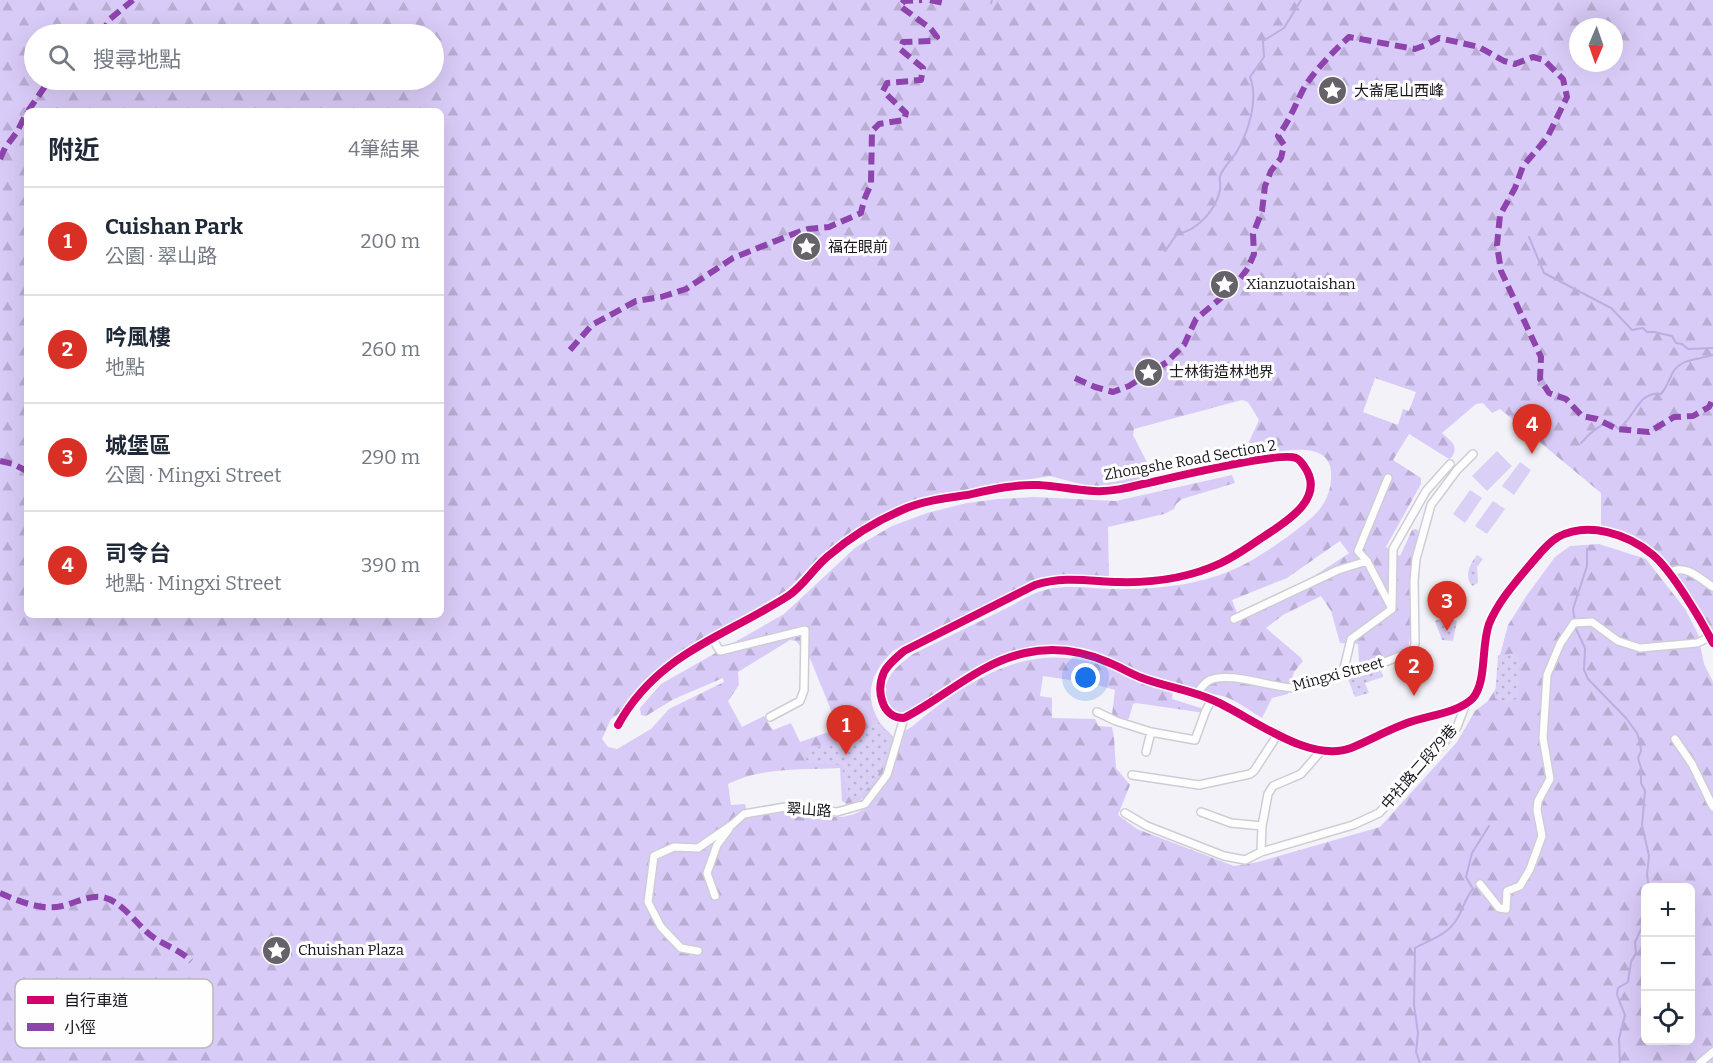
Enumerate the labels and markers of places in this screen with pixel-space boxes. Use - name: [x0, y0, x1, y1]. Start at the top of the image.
- place icon: 大崙尾山西峰: [1317, 75, 1349, 107]
- place label: 大崙尾山西峰: [1354, 82, 1444, 100]
- place icon: 福在眼前: [791, 231, 823, 263]
- place label: 福在眼前: [828, 238, 888, 256]
- place icon: Xianzuotaishan: [1209, 268, 1241, 300]
- place label: Xianzuotaishan: [1246, 275, 1356, 293]
- place icon: 士林街造林地界: [1132, 356, 1164, 388]
- place label: 士林街造林地界: [1169, 363, 1274, 381]
- pin: 4: [1512, 404, 1552, 454]
- pin: 3: [1428, 582, 1466, 631]
- pin: 2: [1394, 646, 1434, 696]
- pin: 1: [826, 706, 866, 755]
- place icon: Chuishan Plaza: [261, 934, 293, 966]
- place label: Chuishan Plaza: [298, 941, 404, 959]

